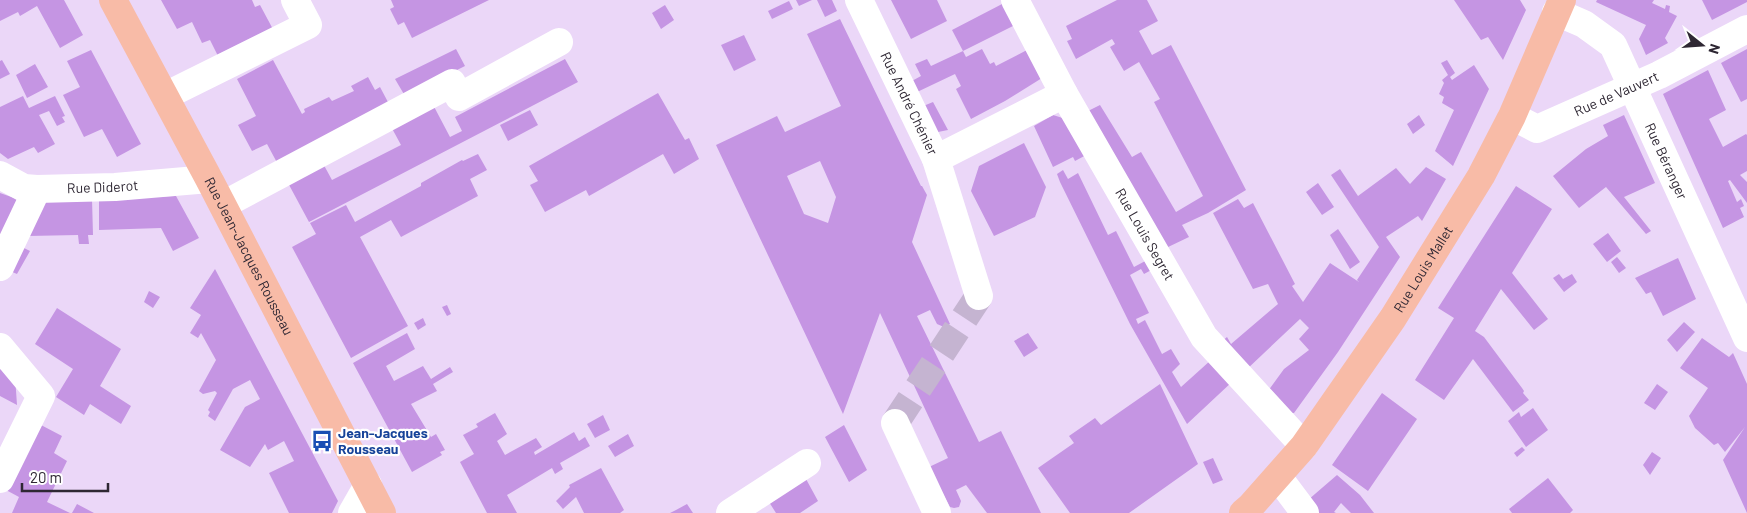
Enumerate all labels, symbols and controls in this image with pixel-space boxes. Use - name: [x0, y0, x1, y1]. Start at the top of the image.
- north arrow: [1677, 20, 1727, 70]
- text: N: [1705, 42, 1724, 56]
- street label: Rue André Chénier: [877, 49, 942, 158]
- street label: Rue de Vauvert: [1571, 67, 1661, 120]
- street label: Rue Béranger: [1642, 120, 1691, 202]
- street label: Rue Jean-Jacques Rousseau: [201, 174, 297, 338]
- street label: Rue Diderot: [67, 176, 139, 196]
- street label: Rue Louis Segret: [1112, 185, 1178, 283]
- street label: Rue Louis Mallet: [1390, 222, 1456, 315]
- place label: Jean-Jacques Rousseau: [338, 424, 428, 457]
- bus stop icon: Jean-Jacques Rousseau: [309, 428, 335, 454]
- scale bar: [22, 460, 109, 492]
- text: 20 m: [30, 468, 62, 486]

